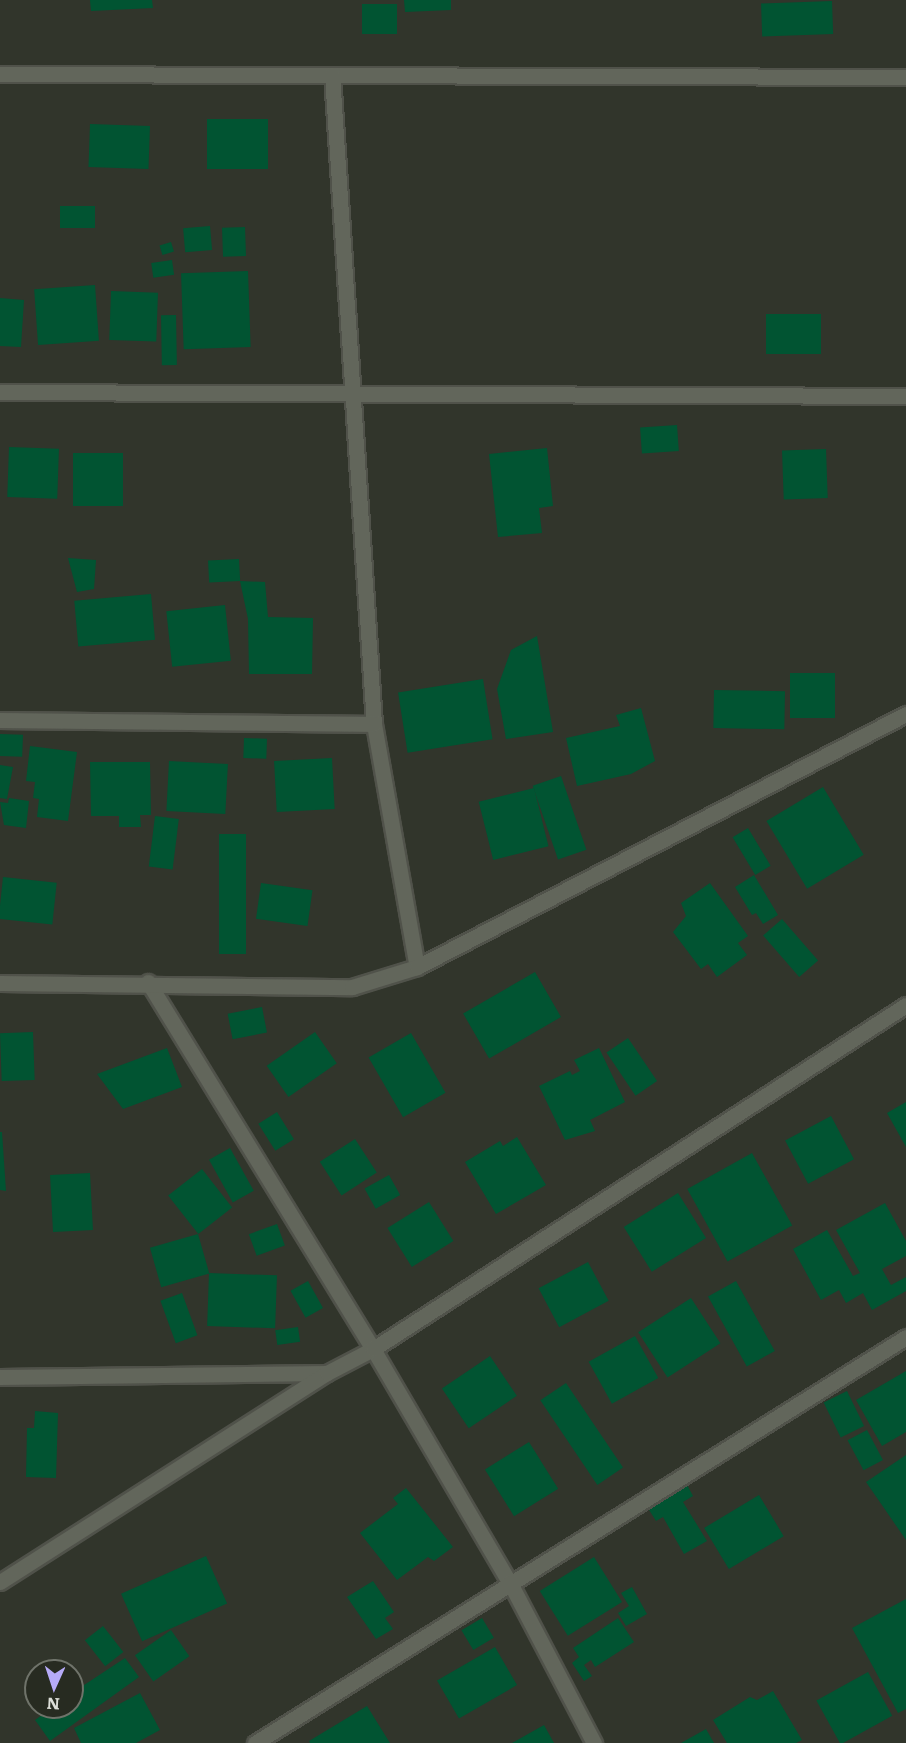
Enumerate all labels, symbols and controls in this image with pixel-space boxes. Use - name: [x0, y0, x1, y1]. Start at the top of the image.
- north arrow: [24, 1659, 84, 1719]
- text: N: [46, 1693, 61, 1717]

